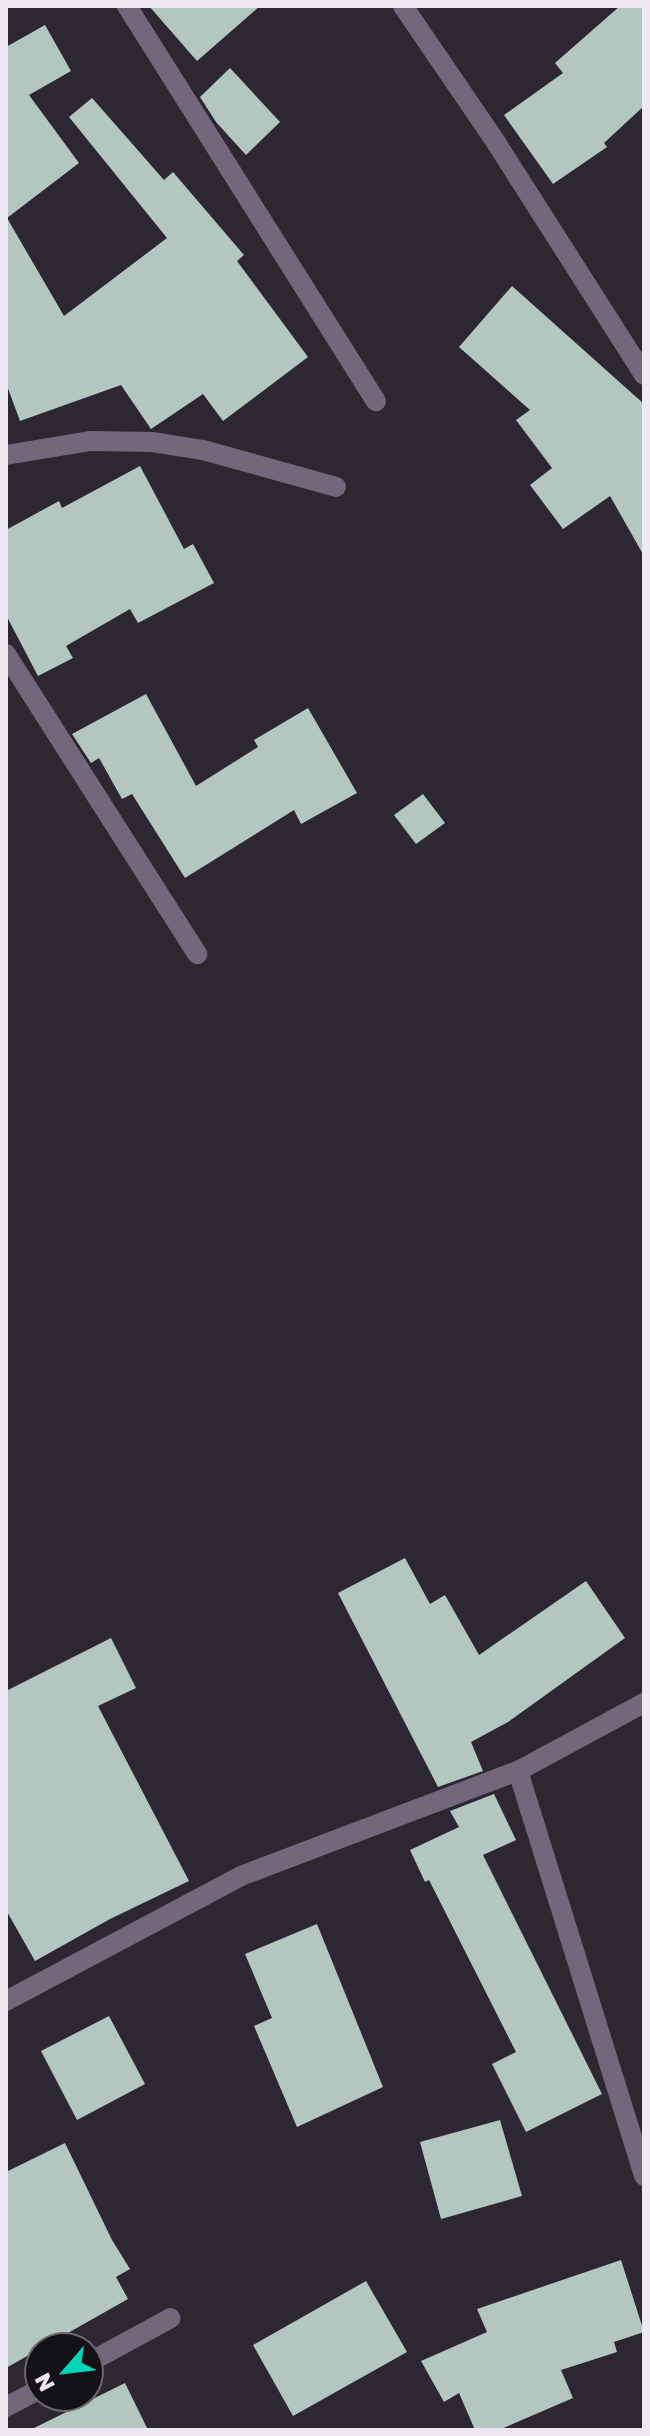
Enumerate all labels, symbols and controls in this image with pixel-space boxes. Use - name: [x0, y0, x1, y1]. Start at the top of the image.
- north arrow: [24, 2332, 104, 2412]
- text: N: [28, 2369, 60, 2396]

